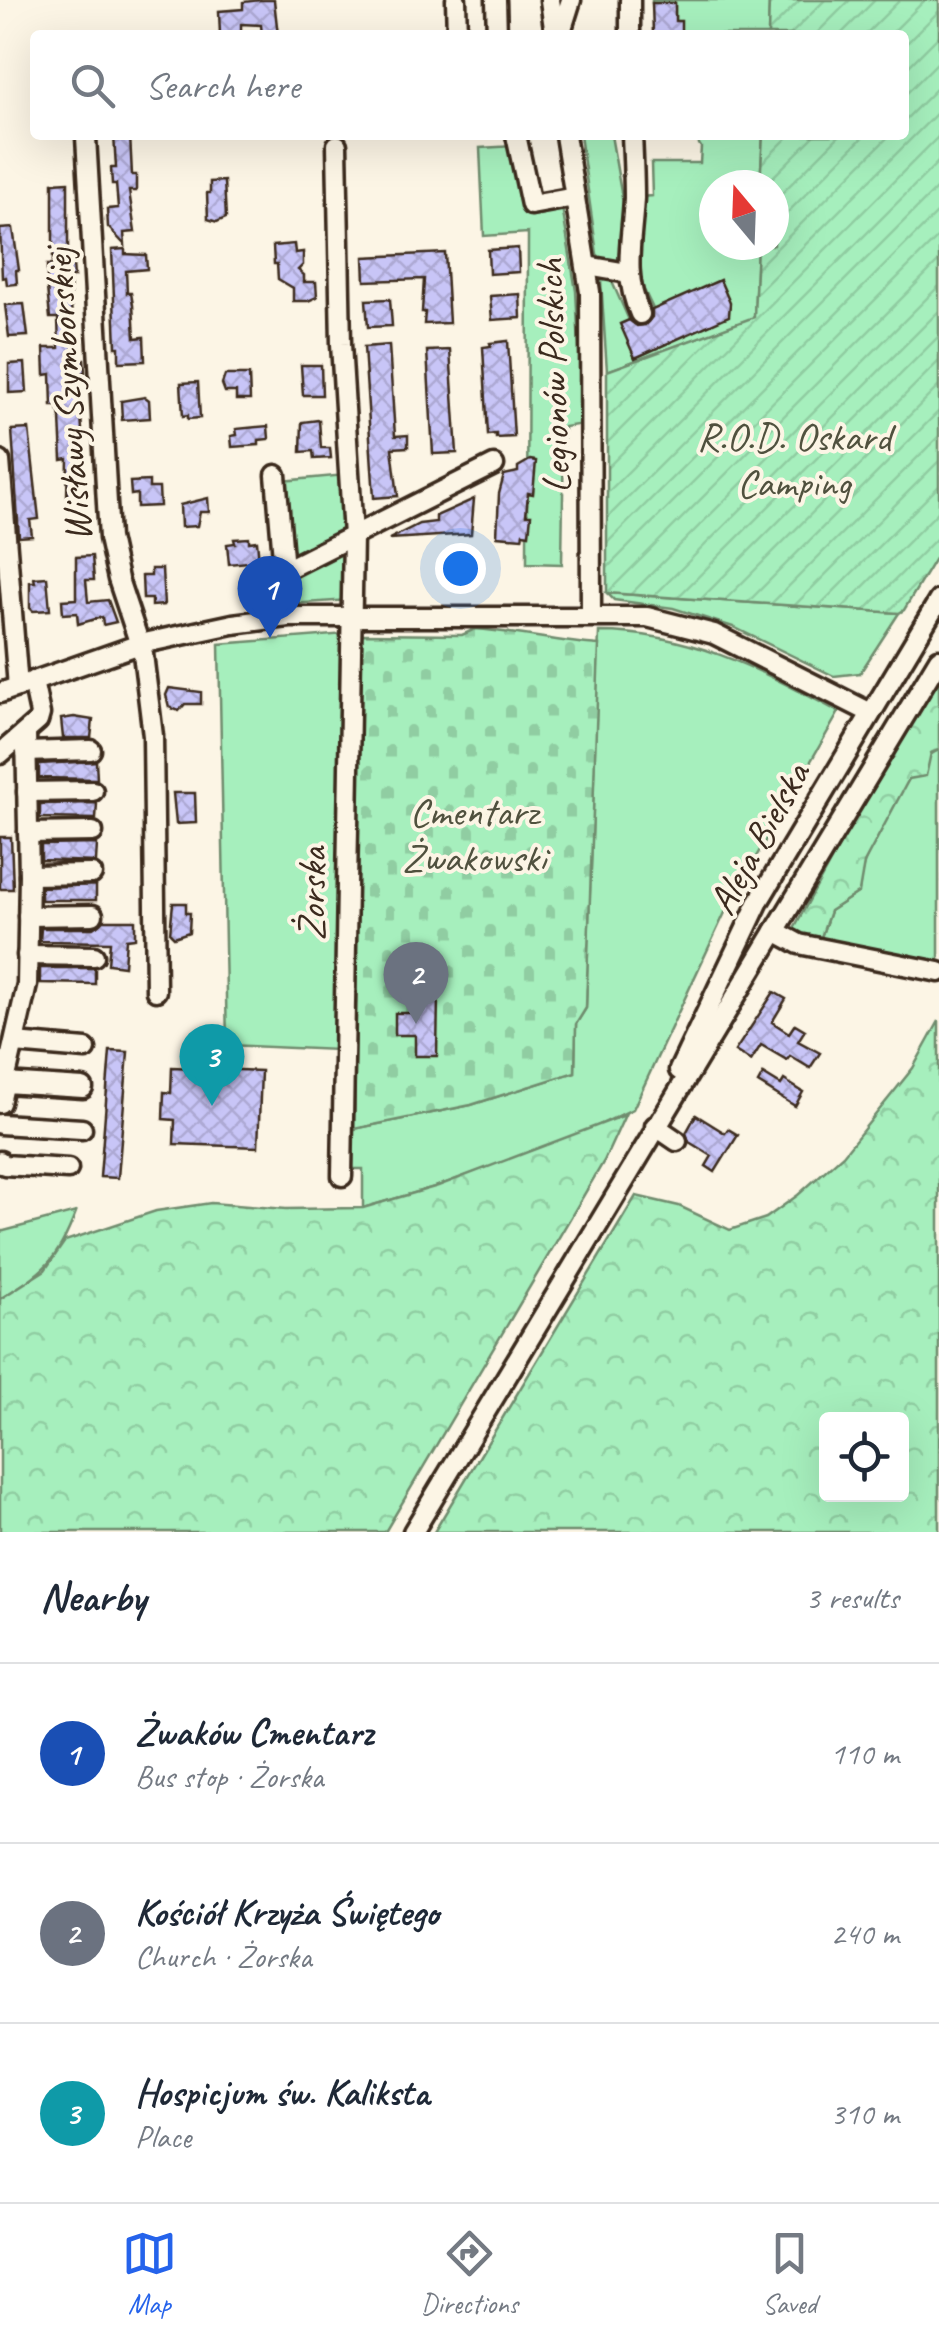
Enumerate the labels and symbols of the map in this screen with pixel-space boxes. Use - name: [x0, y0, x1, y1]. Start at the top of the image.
- north arrow: [699, 170, 789, 260]
- street label: Wisławy Szymborskiej: [33, 243, 103, 543]
- street label: Legionów Polskich: [524, 257, 582, 494]
- park label: R.O.D. Oskard Camping: [697, 412, 897, 508]
- your location: [435, 543, 486, 594]
- pin: 1: [238, 556, 302, 638]
- street label: Aleja Bielska: [697, 751, 822, 923]
- park label: Cmentarz Żwakowski: [402, 787, 551, 883]
- street label: Żorska: [286, 844, 338, 941]
- pin: 2: [384, 942, 448, 1024]
- pin: 3: [180, 1024, 244, 1106]

